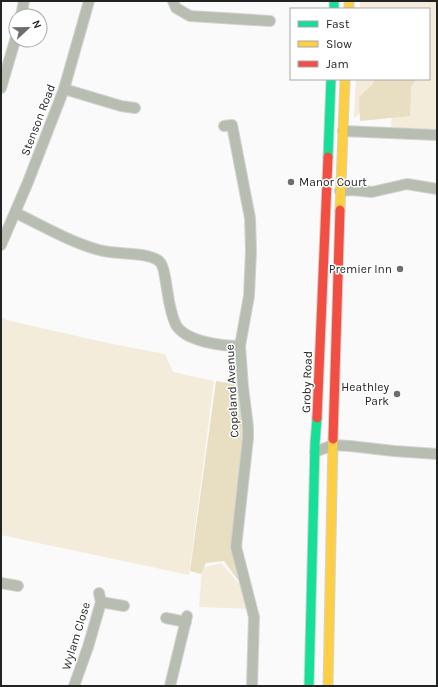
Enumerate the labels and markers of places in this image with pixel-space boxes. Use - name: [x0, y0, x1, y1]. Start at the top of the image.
- place label: Manor Court: [299, 175, 367, 189]
- marker: Manor Court: [286, 177, 296, 187]
- place label: Premier Inn: [329, 262, 392, 276]
- marker: Premier Inn: [395, 264, 405, 274]
- place label: Heathley Park: [341, 380, 389, 408]
- marker: Heathley Park: [392, 389, 402, 399]

